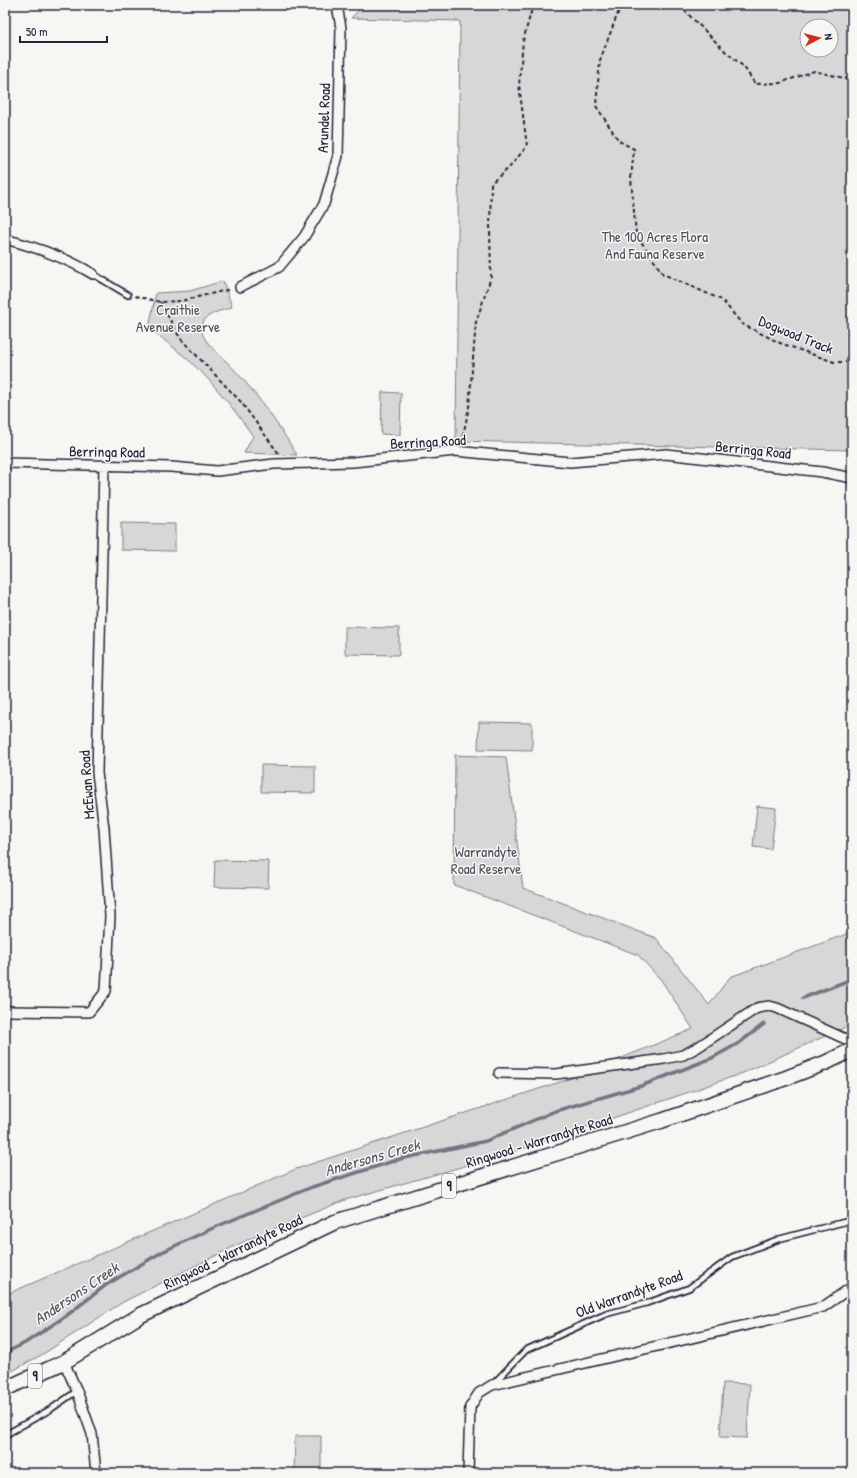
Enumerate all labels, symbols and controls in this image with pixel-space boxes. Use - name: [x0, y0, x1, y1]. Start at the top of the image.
- scale bar: [20, 18, 107, 44]
- north arrow: [799, 18, 839, 58]
- text: 50 m: [26, 23, 47, 40]
- text: N: [822, 33, 836, 41]
- street label: Arundel Road: [312, 83, 335, 153]
- park label: The 100 Acres Flora And Fauna Reserve: [602, 226, 708, 264]
- park label: Craithie Avenue Reserve: [136, 299, 220, 337]
- street label: Dogwood Track: [756, 310, 837, 359]
- street label: Berringa Road: [390, 429, 467, 454]
- street label: Berringa Road: [714, 435, 792, 464]
- street label: Berringa Road: [69, 440, 145, 463]
- street label: McEwan Road: [74, 750, 99, 820]
- park label: Warrandyte Road Reserve: [451, 841, 521, 879]
- street label: Ringwood - Warrandyte Road: [463, 1108, 615, 1173]
- water label: Andersons Creek: [322, 1133, 423, 1181]
- road number: 9: [442, 1174, 456, 1198]
- street label: Ringwood - Warrandyte Road: [160, 1209, 306, 1294]
- water label: Andersons Creek: [29, 1256, 124, 1329]
- street label: Old Warrandyte Road: [572, 1264, 685, 1323]
- road number: 9: [28, 1364, 42, 1388]

